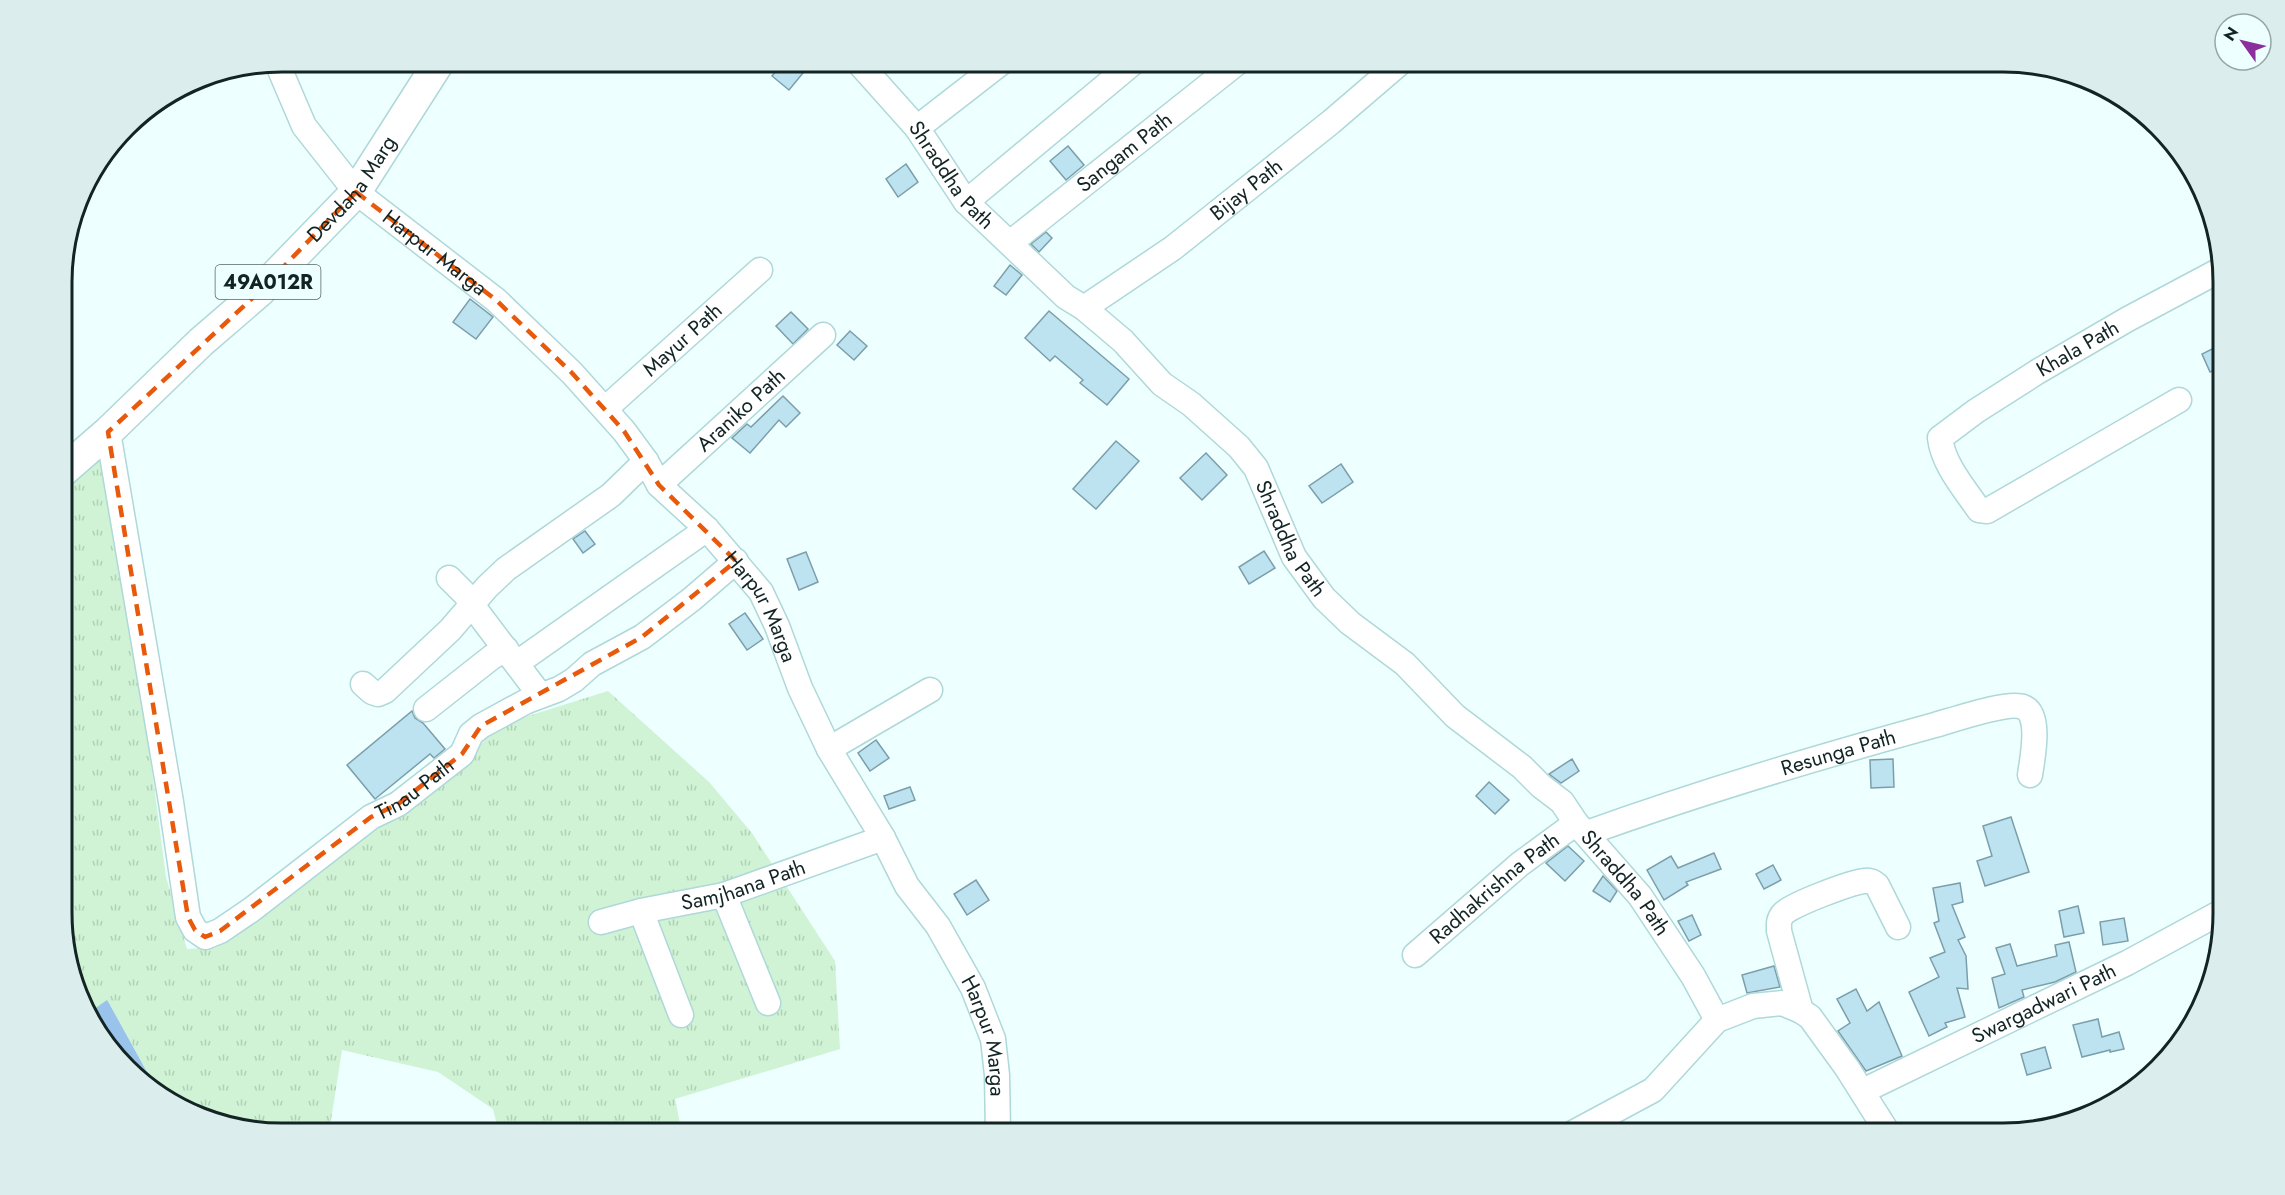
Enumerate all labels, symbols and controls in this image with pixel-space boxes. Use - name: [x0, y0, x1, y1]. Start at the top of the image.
- north arrow: [2213, 12, 2273, 72]
- text: N: [2218, 22, 2244, 46]
- street label: Sangam Path: [1070, 105, 1179, 200]
- street label: Shraddha Path: [901, 115, 1001, 236]
- street label: Devdaha Marg: [300, 130, 403, 249]
- street label: Bijay Path: [1204, 151, 1289, 228]
- street label: Harpur Marga: [376, 203, 493, 303]
- road number: 49A012R: [216, 265, 320, 299]
- street label: Mayur Path: [636, 296, 729, 383]
- street label: Khala Path: [2031, 312, 2125, 384]
- street label: Araniko Path: [690, 361, 792, 459]
- street label: Shraddha Path: [1248, 476, 1333, 603]
- street label: Harpur Marga: [717, 544, 804, 667]
- street label: Resunga Path: [1777, 722, 1899, 783]
- street label: Tinau Path: [370, 751, 460, 828]
- street label: Shraddha Path: [1574, 823, 1677, 942]
- street label: Radhakrishna Path: [1423, 825, 1566, 951]
- street label: Samjhana Path: [678, 852, 810, 918]
- street label: Swargadwari Path: [1967, 955, 2121, 1051]
- street label: Harpur Marga: [954, 970, 1012, 1097]

